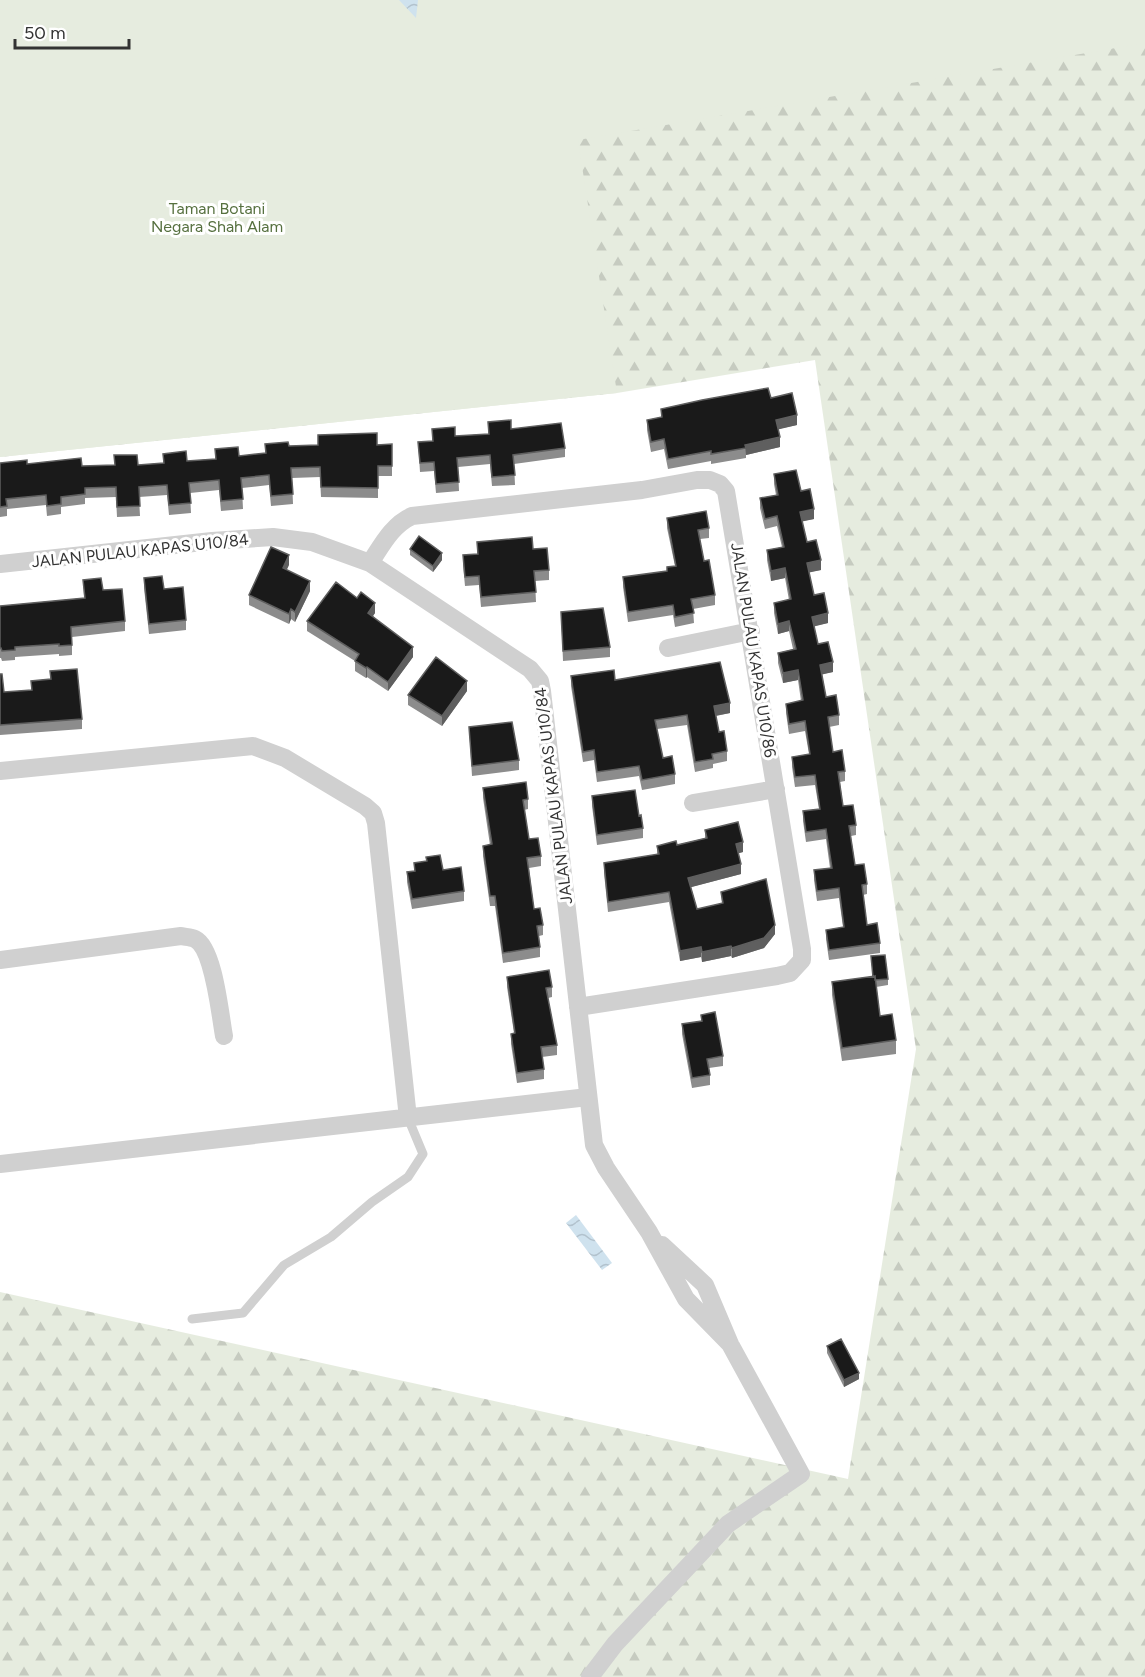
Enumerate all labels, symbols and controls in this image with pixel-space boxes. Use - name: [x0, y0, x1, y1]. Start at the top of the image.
- scale bar: [15, 12, 129, 50]
- text: 50 m: [24, 22, 66, 44]
- park label: Taman Botani Negara Shah Alam: [151, 199, 283, 236]
- street label: JALAN PULAU KAPAS U10/84: [31, 530, 250, 571]
- street label: JALAN PULAU KAPAS U10/86: [727, 541, 780, 759]
- street label: JALAN PULAU KAPAS U10/84: [531, 686, 576, 905]

